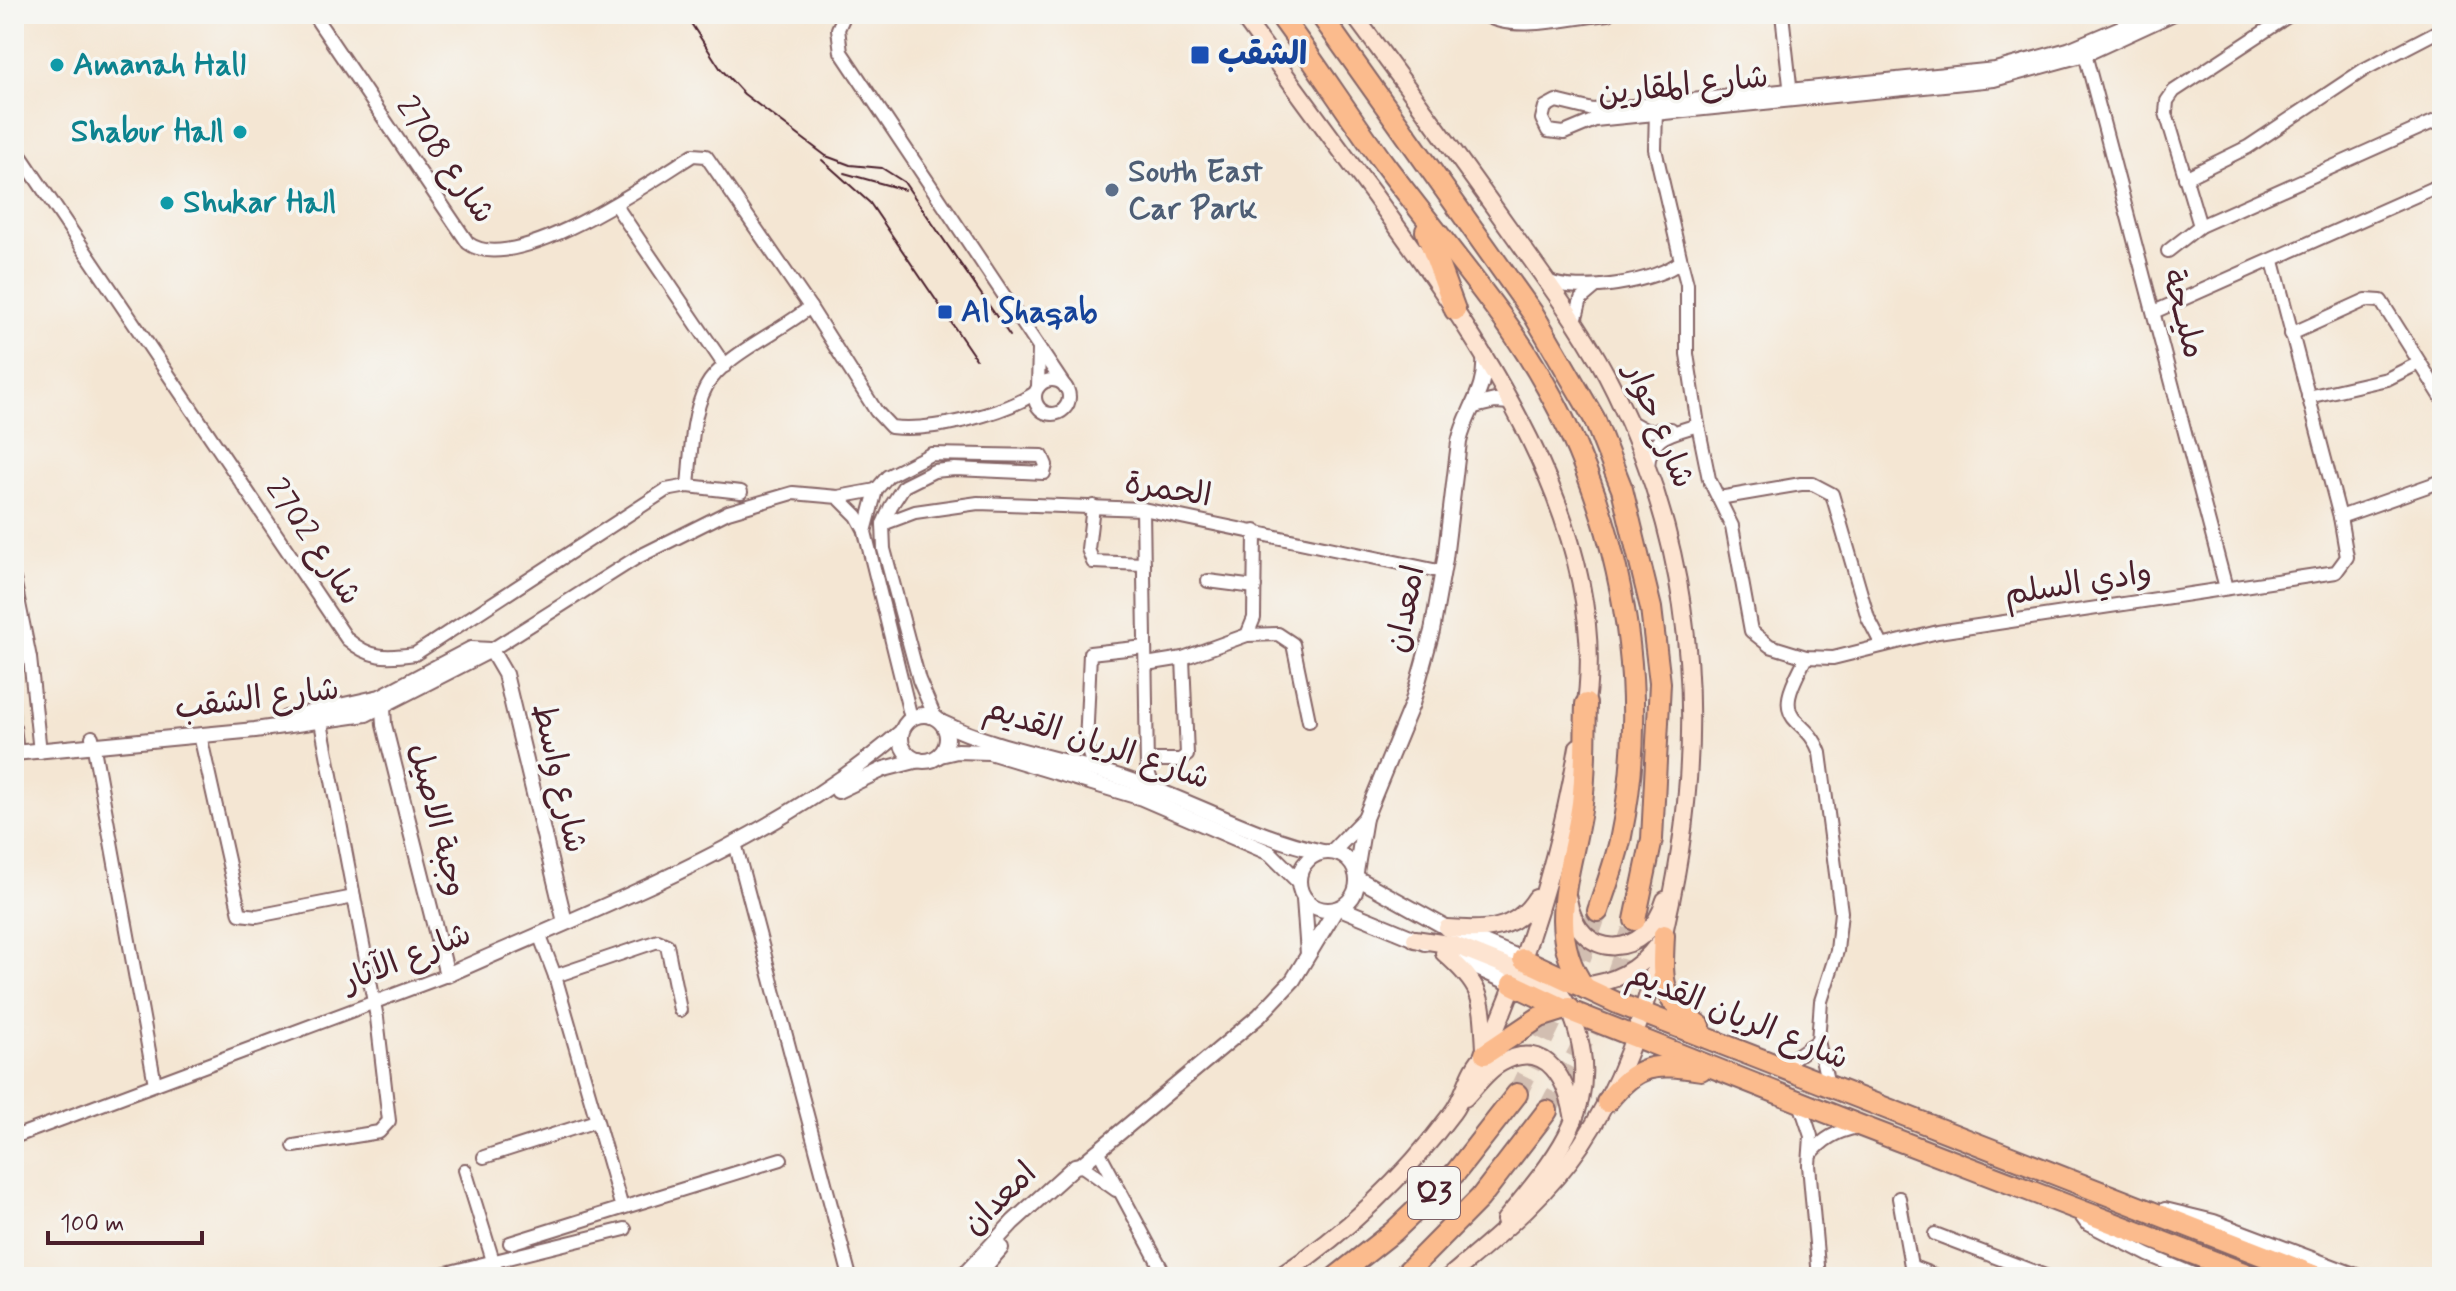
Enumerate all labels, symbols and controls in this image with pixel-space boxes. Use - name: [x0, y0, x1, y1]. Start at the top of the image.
- place label: الشقب: [1218, 34, 1307, 76]
- place label: Amanah Hall: [73, 44, 246, 86]
- marker: الشقب: [1189, 44, 1211, 66]
- marker: Amanah Hall: [48, 56, 66, 74]
- street label: شارع المقارين: [1596, 56, 1770, 116]
- street label: شارع 2708: [386, 88, 504, 232]
- place label: Shabur Hall: [71, 111, 224, 153]
- marker: Shabur Hall: [231, 123, 249, 141]
- place label: South East Car Park: [1128, 151, 1263, 230]
- marker: South East Car Park: [1103, 181, 1121, 199]
- place label: Shukar Hall: [183, 182, 336, 224]
- marker: Shukar Hall: [158, 194, 176, 212]
- street label: مليــحة: [2151, 265, 2215, 363]
- place label: Al Shaqab: [961, 291, 1098, 333]
- marker: Al Shaqab: [936, 303, 954, 321]
- street label: شارع حوار: [1613, 354, 1704, 495]
- street label: الحمرة: [1122, 462, 1214, 518]
- street label: شارع 2702: [255, 470, 371, 614]
- street label: وادي السلم: [2001, 552, 2155, 617]
- street label: امعدان: [1376, 561, 1436, 657]
- street label: شارع الشقب: [172, 668, 342, 730]
- street label: شارع الريان القديم: [978, 688, 1215, 802]
- street label: شارع واسط: [521, 699, 597, 857]
- street label: وجبة الاصيل: [398, 739, 476, 901]
- street label: شارع الآثار: [334, 913, 478, 1004]
- street label: شارع الريان القديم: [1621, 954, 1854, 1082]
- street label: امعدان: [954, 1153, 1046, 1245]
- road number: Q3: [1408, 1167, 1460, 1219]
- scale bar: [48, 1195, 202, 1245]
- text: 100 m: [60, 1209, 124, 1240]

